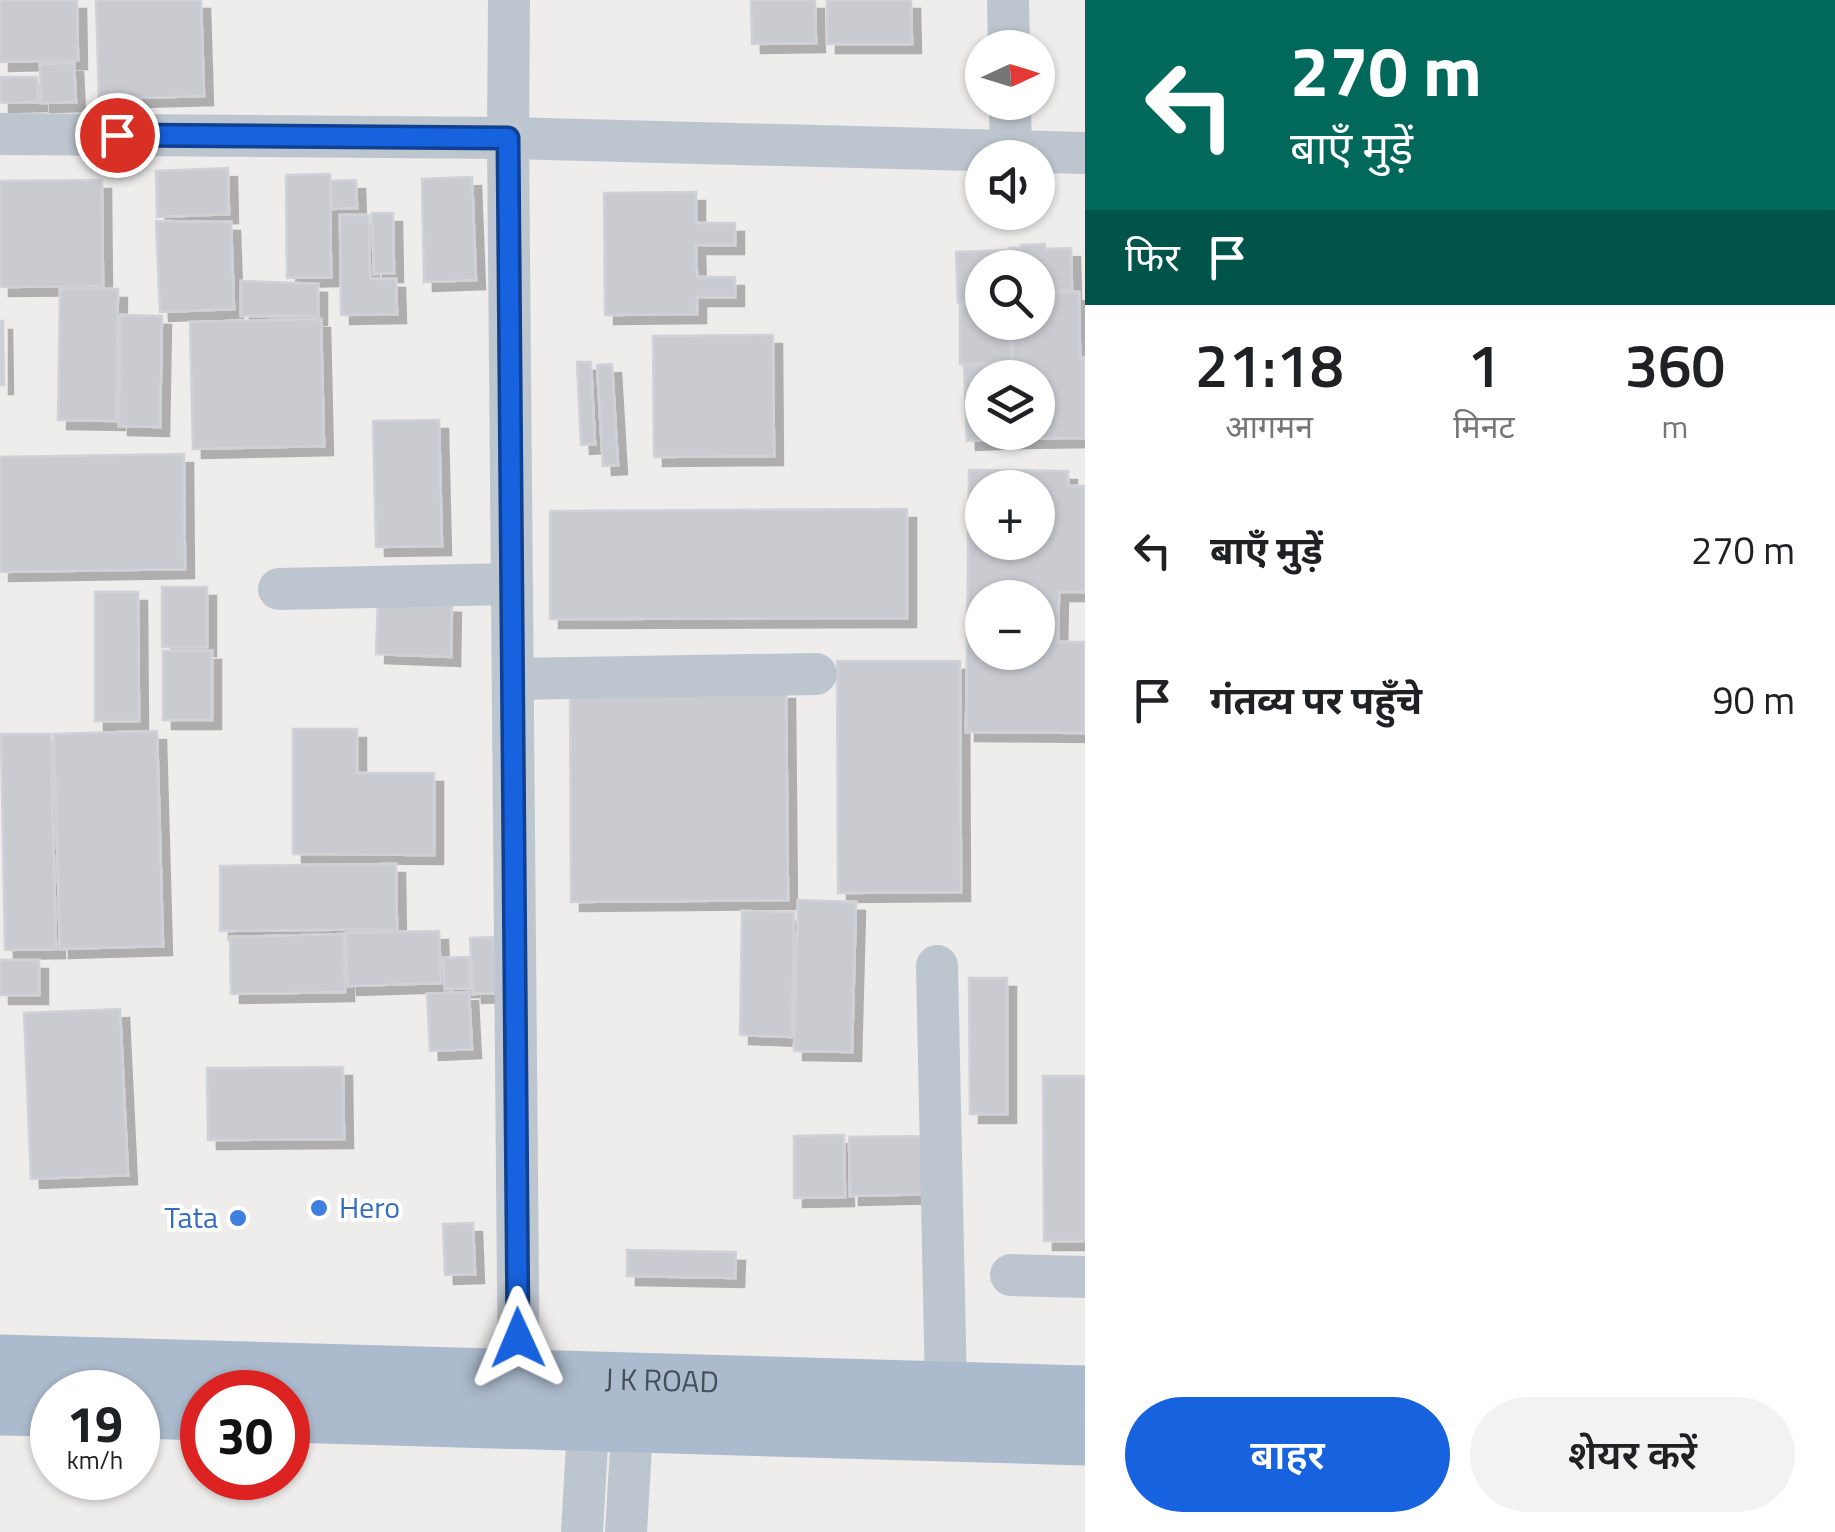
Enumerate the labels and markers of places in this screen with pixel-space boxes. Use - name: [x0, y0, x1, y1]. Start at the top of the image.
- pin: [75, 93, 160, 178]
- place label: Hero: [339, 1184, 400, 1230]
- place label: Tata: [164, 1194, 218, 1240]
- marker: Hero: [308, 1197, 330, 1219]
- marker: Tata: [227, 1207, 249, 1229]

